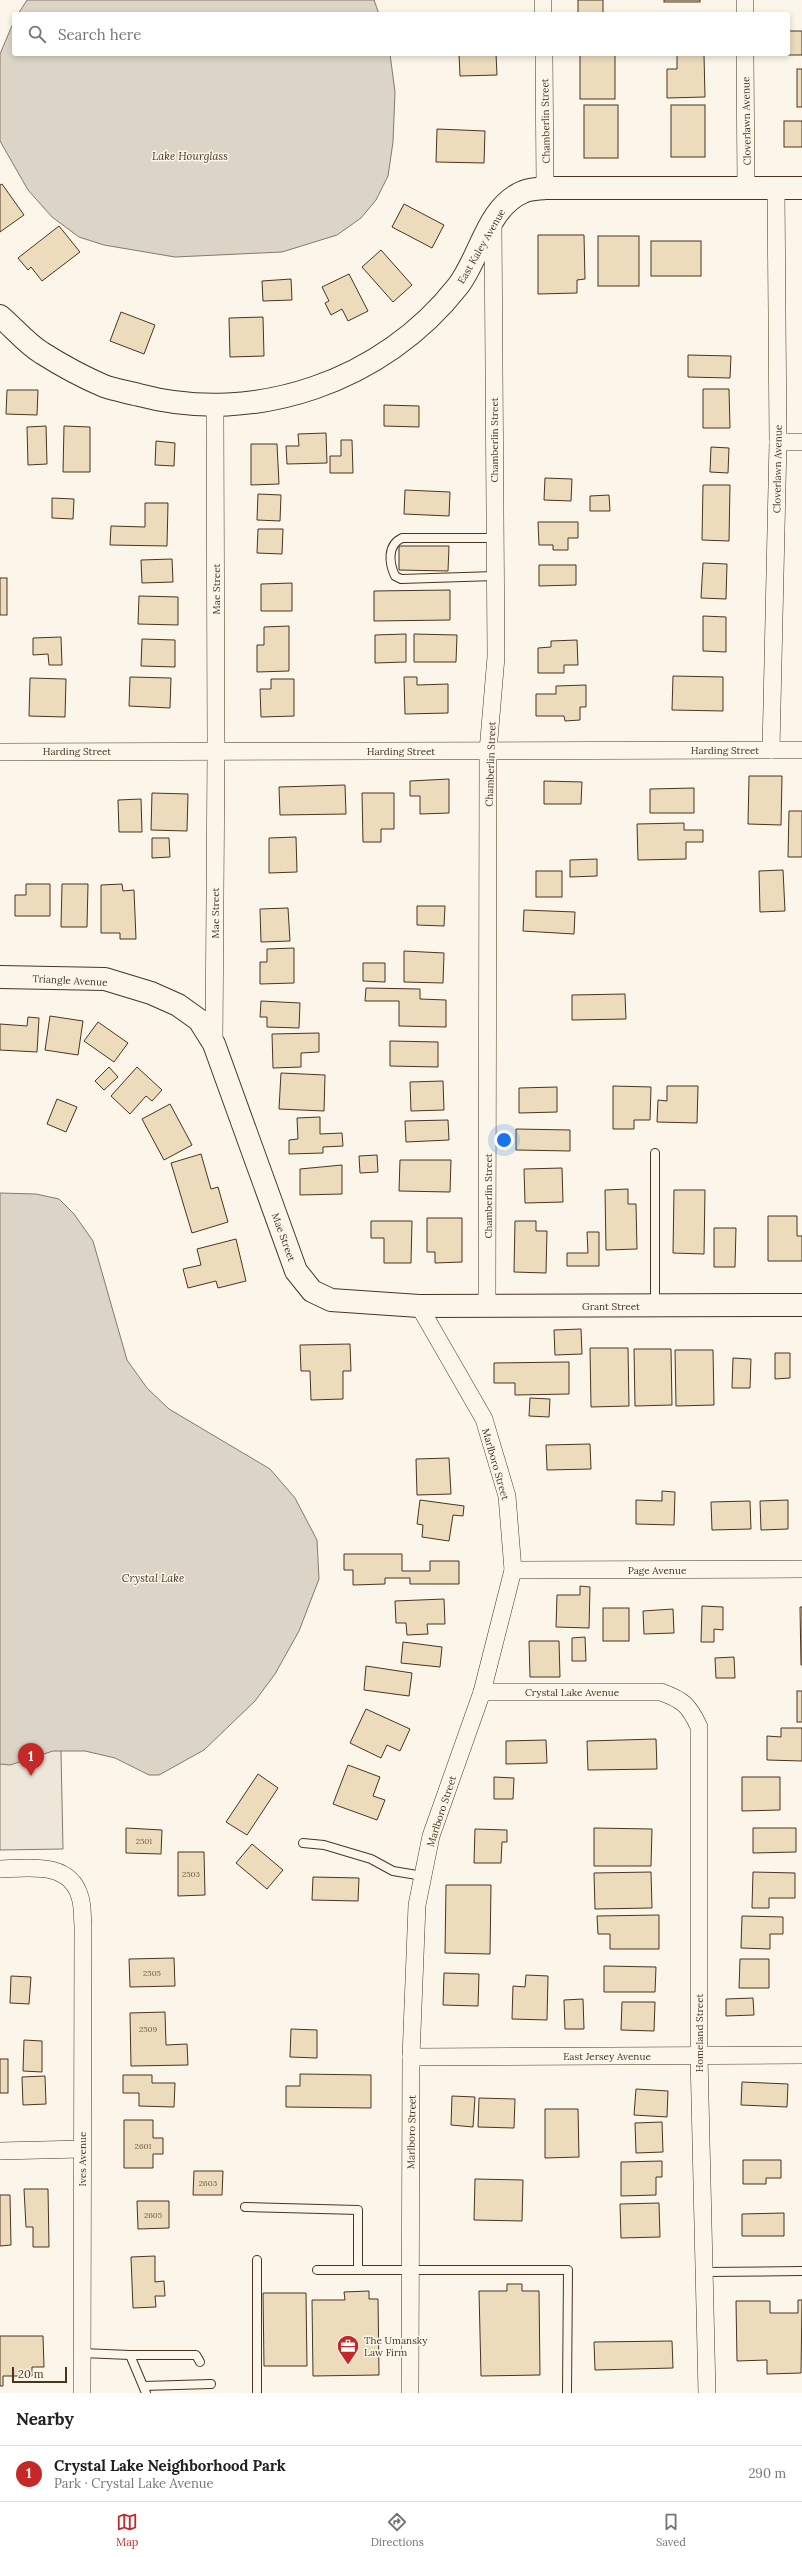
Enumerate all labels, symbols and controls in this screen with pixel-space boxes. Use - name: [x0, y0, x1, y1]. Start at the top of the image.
- search box: [12, 12, 790, 56]
- icon: search: [26, 23, 48, 45]
- text: Search here: [58, 25, 141, 44]
- street label: Cloverlawn Avenue: [739, 76, 754, 165]
- street label: Chamberlin Street: [538, 78, 553, 164]
- water label: Lake Hourglass: [152, 149, 228, 163]
- street label: East Kaley Avenue: [455, 206, 508, 286]
- street label: Chamberlin Street: [488, 397, 501, 483]
- street label: Cloverlawn Avenue: [770, 424, 785, 513]
- street label: Mae Street: [210, 564, 223, 614]
- street label: Chamberlin Street: [483, 721, 498, 807]
- street label: Harding Street: [691, 744, 759, 757]
- street label: Harding Street: [43, 745, 111, 758]
- street label: Harding Street: [367, 745, 435, 758]
- street label: Mae Street: [209, 888, 222, 938]
- street label: Triangle Avenue: [32, 972, 108, 989]
- your location: [494, 1130, 514, 1150]
- street label: Chamberlin Street: [482, 1153, 495, 1239]
- street label: Mae Street: [269, 1211, 298, 1263]
- street label: Grant Street: [582, 1300, 640, 1313]
- street label: Marlboro Street: [479, 1427, 512, 1502]
- street label: Page Avenue: [628, 1564, 687, 1577]
- water label: Crystal Lake: [122, 1571, 184, 1585]
- street label: Crystal Lake Avenue: [525, 1686, 620, 1699]
- pin: 1: [18, 1743, 44, 1776]
- street label: Marlboro Street: [424, 1774, 459, 1848]
- house number: 2501: [136, 1836, 152, 1846]
- house number: 2503: [182, 1869, 201, 1879]
- house number: 2505: [143, 1968, 161, 1978]
- street label: Homeland Street: [693, 1994, 706, 2072]
- house number: 2509: [139, 2024, 157, 2034]
- street label: East Jersey Avenue: [563, 2050, 651, 2063]
- street label: Marlboro Street: [404, 2095, 419, 2169]
- street label: Ives Avenue: [76, 2131, 89, 2186]
- house number: 2601: [135, 2141, 151, 2151]
- house number: 2603: [199, 2178, 218, 2188]
- house number: 2605: [144, 2210, 162, 2220]
- office icon: The Umansky Law Firm: [335, 2333, 361, 2366]
- place label: The Umansky Law Firm: [364, 2334, 428, 2359]
- scale bar: [12, 2365, 67, 2384]
- text: 20 m: [18, 2367, 43, 2381]
- text: Nearby: [16, 2408, 74, 2430]
- text: Crystal Lake Neighborhood Park: [54, 2456, 286, 2475]
- text: 1: [26, 2465, 32, 2482]
- text: 290 m: [748, 2465, 786, 2482]
- text: Park · Crystal Lake Avenue: [54, 2475, 214, 2492]
- tab: Map: [116, 2511, 138, 2549]
- tab: Directions: [371, 2511, 424, 2549]
- tab: Saved: [656, 2511, 686, 2549]

